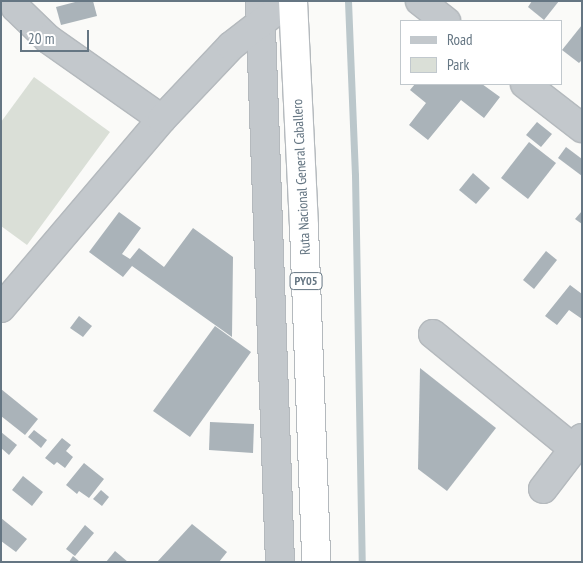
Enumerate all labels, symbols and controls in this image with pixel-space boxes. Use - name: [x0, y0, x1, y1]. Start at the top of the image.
- scale bar: [22, 20, 91, 52]
- legend: [400, 20, 563, 85]
- text: 20 m: [28, 29, 54, 48]
- text: Road: [447, 30, 473, 49]
- text: Park: [447, 55, 469, 74]
- street label: Ruta Nacional General Caballero: [289, 98, 313, 256]
- road number: PY05: [288, 272, 324, 290]

